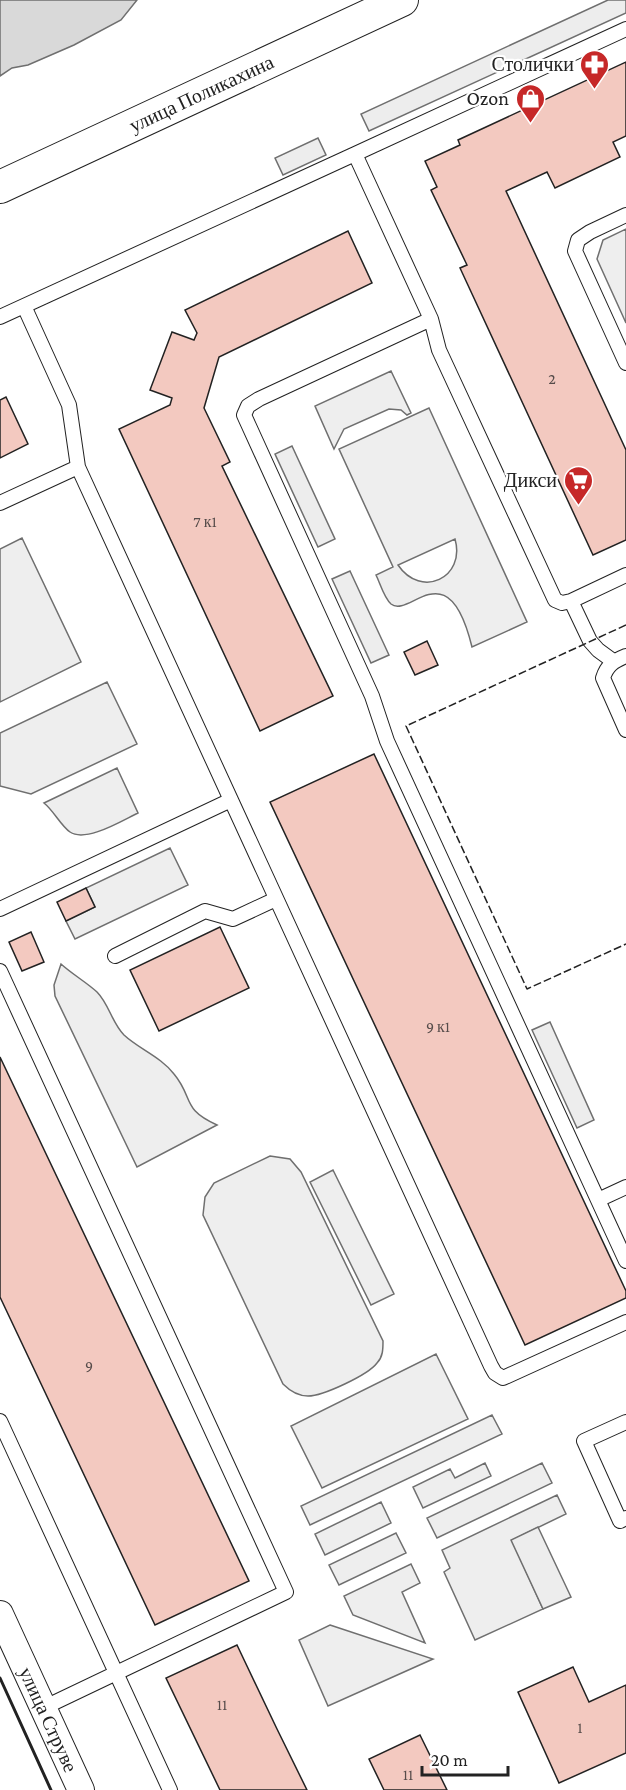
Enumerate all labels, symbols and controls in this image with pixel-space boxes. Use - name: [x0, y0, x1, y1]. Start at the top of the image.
- pharmacy icon: Столички: [579, 48, 611, 90]
- street label: улица Поликахина: [126, 50, 277, 137]
- place label: Столички: [492, 53, 574, 75]
- shop icon: Ozon: [514, 82, 546, 124]
- place label: Ozon: [466, 87, 509, 109]
- house number: 2: [548, 370, 556, 387]
- supermarket icon: Дикси: [562, 464, 594, 506]
- place label: Дикси: [504, 469, 557, 492]
- house number: 7 к1: [193, 513, 217, 530]
- house number: 9 к1: [426, 1018, 450, 1035]
- house number: 9: [85, 1357, 93, 1374]
- street label: улица Струве: [14, 1663, 82, 1775]
- house number: 11: [217, 1696, 227, 1713]
- house number: 1: [577, 1719, 583, 1736]
- scale bar: [422, 1739, 508, 1777]
- text: 20 m: [431, 1750, 468, 1770]
- house number: 11: [403, 1766, 413, 1783]

